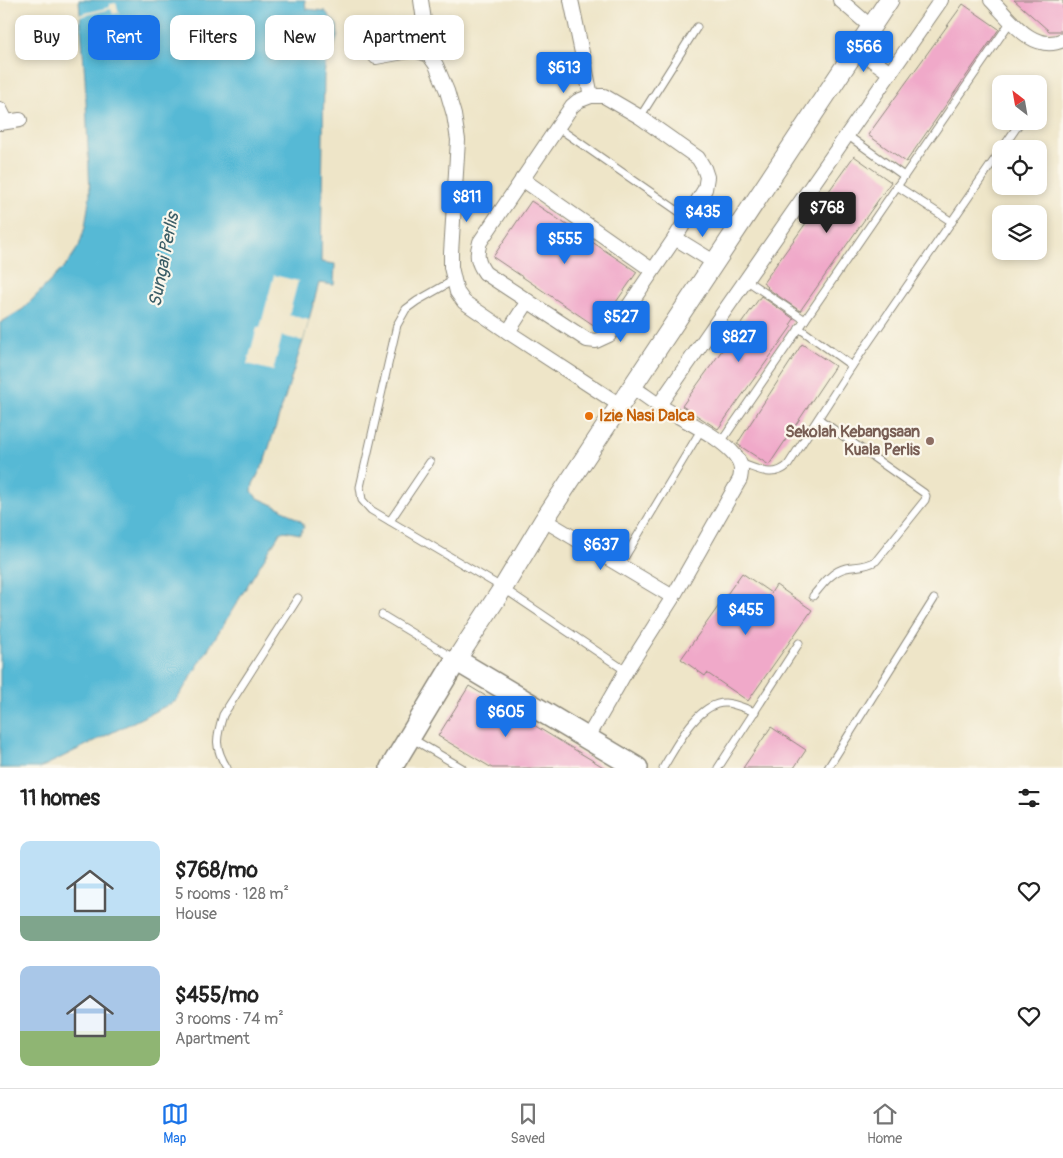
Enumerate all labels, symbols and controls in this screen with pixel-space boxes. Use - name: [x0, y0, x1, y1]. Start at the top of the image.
- chip: Buy: [15, 15, 78, 60]
- chip: Rent: [88, 15, 160, 60]
- chip: Filters: [170, 15, 255, 60]
- chip: New: [265, 15, 334, 60]
- chip: Apartment: [344, 15, 464, 60]
- pin: $566: [834, 30, 894, 73]
- text: $566: [846, 37, 882, 57]
- pin: $613: [534, 52, 594, 94]
- text: $613: [547, 58, 581, 78]
- north arrow: [992, 75, 1048, 130]
- map controls: [992, 75, 1047, 260]
- button: locate: [992, 140, 1047, 195]
- pin: $811: [437, 180, 497, 223]
- text: $811: [452, 187, 482, 207]
- pin: $768: [797, 192, 857, 234]
- pin: $435: [673, 196, 733, 238]
- text: $768: [810, 198, 844, 218]
- text: $435: [685, 202, 721, 222]
- button: layers: [992, 205, 1047, 260]
- water label: Sungai Perlis: [144, 209, 185, 309]
- pin: $555: [535, 222, 595, 265]
- text: $555: [548, 229, 582, 249]
- pin: $527: [591, 300, 651, 343]
- text: $527: [604, 307, 638, 327]
- pin: $827: [709, 320, 769, 363]
- text: $827: [722, 327, 756, 347]
- place label: Izie Nasi Dalca: [599, 406, 695, 426]
- marker: Izie Nasi Dalca: [583, 410, 595, 422]
- place label: Sekolah Kebangsaan Kuala Perlis: [785, 422, 921, 460]
- marker: Sekolah Kebangsaan Kuala Perlis: [924, 435, 936, 447]
- pin: $637: [571, 528, 631, 571]
- text: $637: [583, 535, 619, 555]
- pin: $455: [716, 594, 776, 636]
- text: $455: [728, 600, 764, 620]
- pin: $605: [476, 696, 536, 738]
- text: $605: [487, 702, 525, 722]
- icon: filters: [1015, 784, 1043, 812]
- text: 11 homes: [20, 785, 100, 812]
- text: $768/mo: [175, 857, 258, 884]
- icon: home: [60, 861, 120, 921]
- icon: heart: [1015, 877, 1043, 905]
- text: 5 rooms · 128 m²: [175, 884, 289, 904]
- text: House: [175, 904, 217, 924]
- text: $455/mo: [175, 982, 259, 1009]
- icon: home: [60, 986, 120, 1046]
- icon: heart: [1015, 1002, 1043, 1030]
- text: 3 rooms · 74 m²: [175, 1009, 284, 1029]
- text: Apartment: [175, 1029, 250, 1049]
- tab: Map: [161, 1100, 189, 1147]
- tab: Saved: [510, 1100, 545, 1147]
- tab: Home: [867, 1100, 902, 1147]

